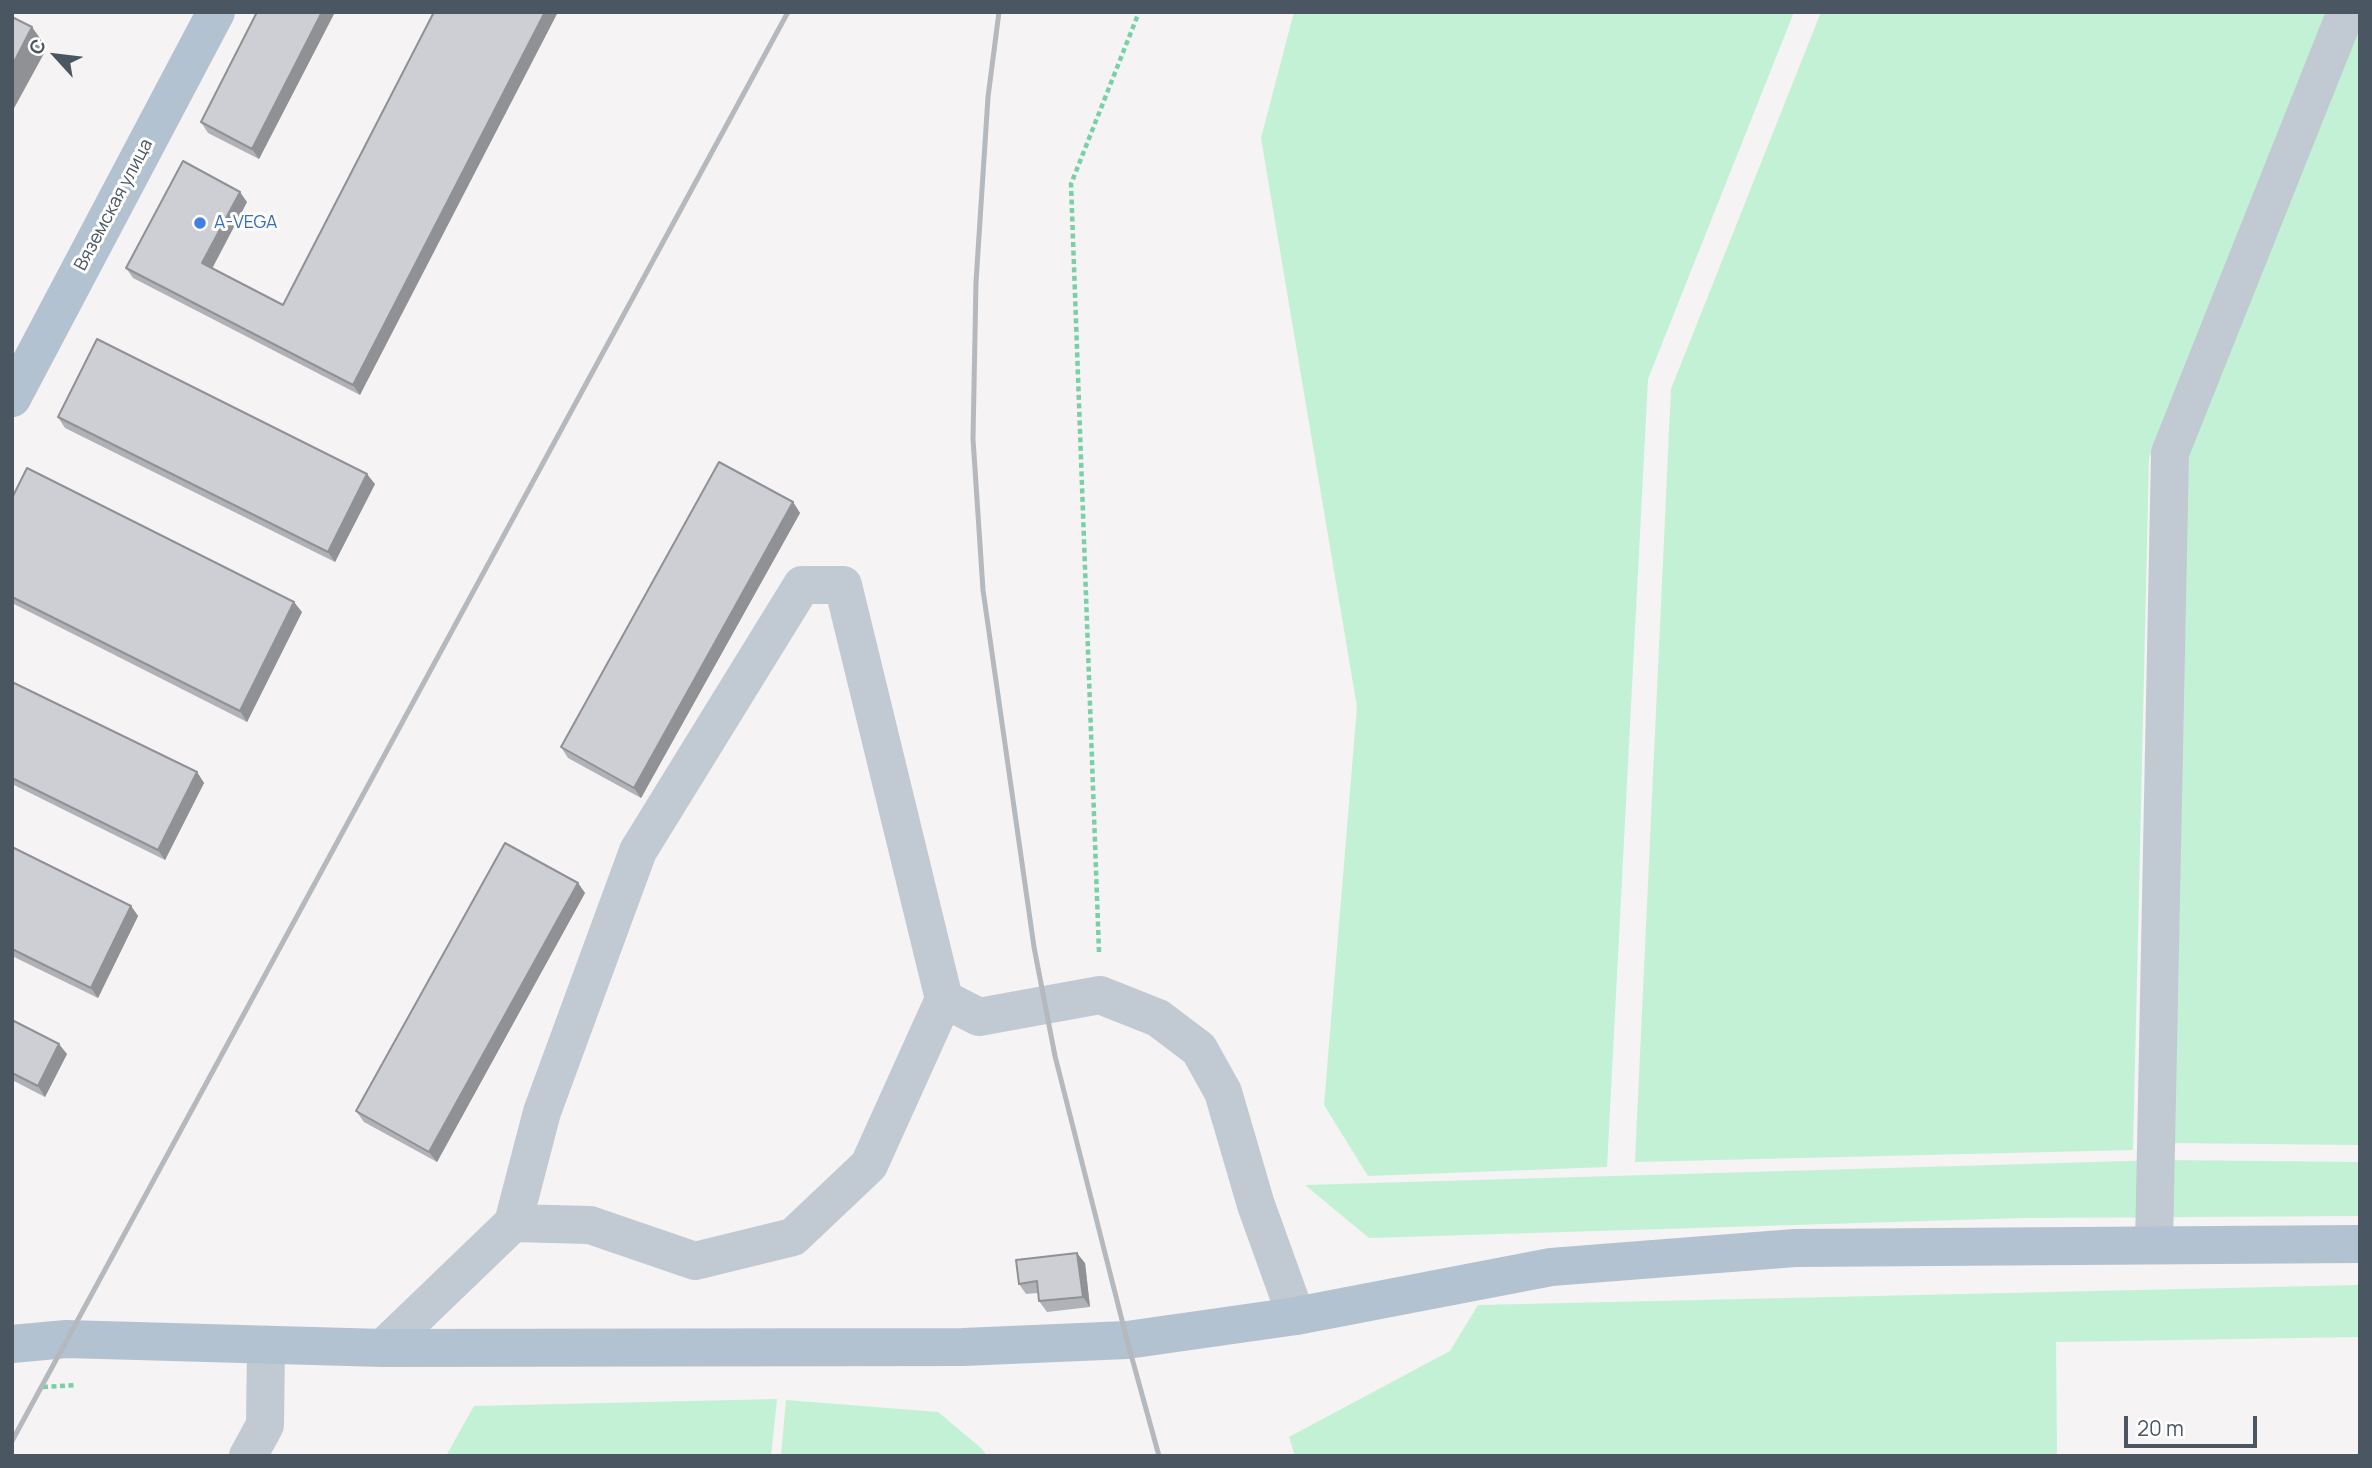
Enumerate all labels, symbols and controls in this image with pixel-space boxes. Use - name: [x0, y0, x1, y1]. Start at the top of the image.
- north arrow: [21, 21, 91, 91]
- text: С: [23, 34, 52, 59]
- street label: Вяземская улица: [70, 135, 158, 275]
- place label: A-VEGA: [214, 212, 277, 234]
- marker: A-VEGA: [192, 215, 208, 231]
- scale bar: [2127, 1402, 2260, 1446]
- text: 20 m: [2137, 1414, 2184, 1442]

